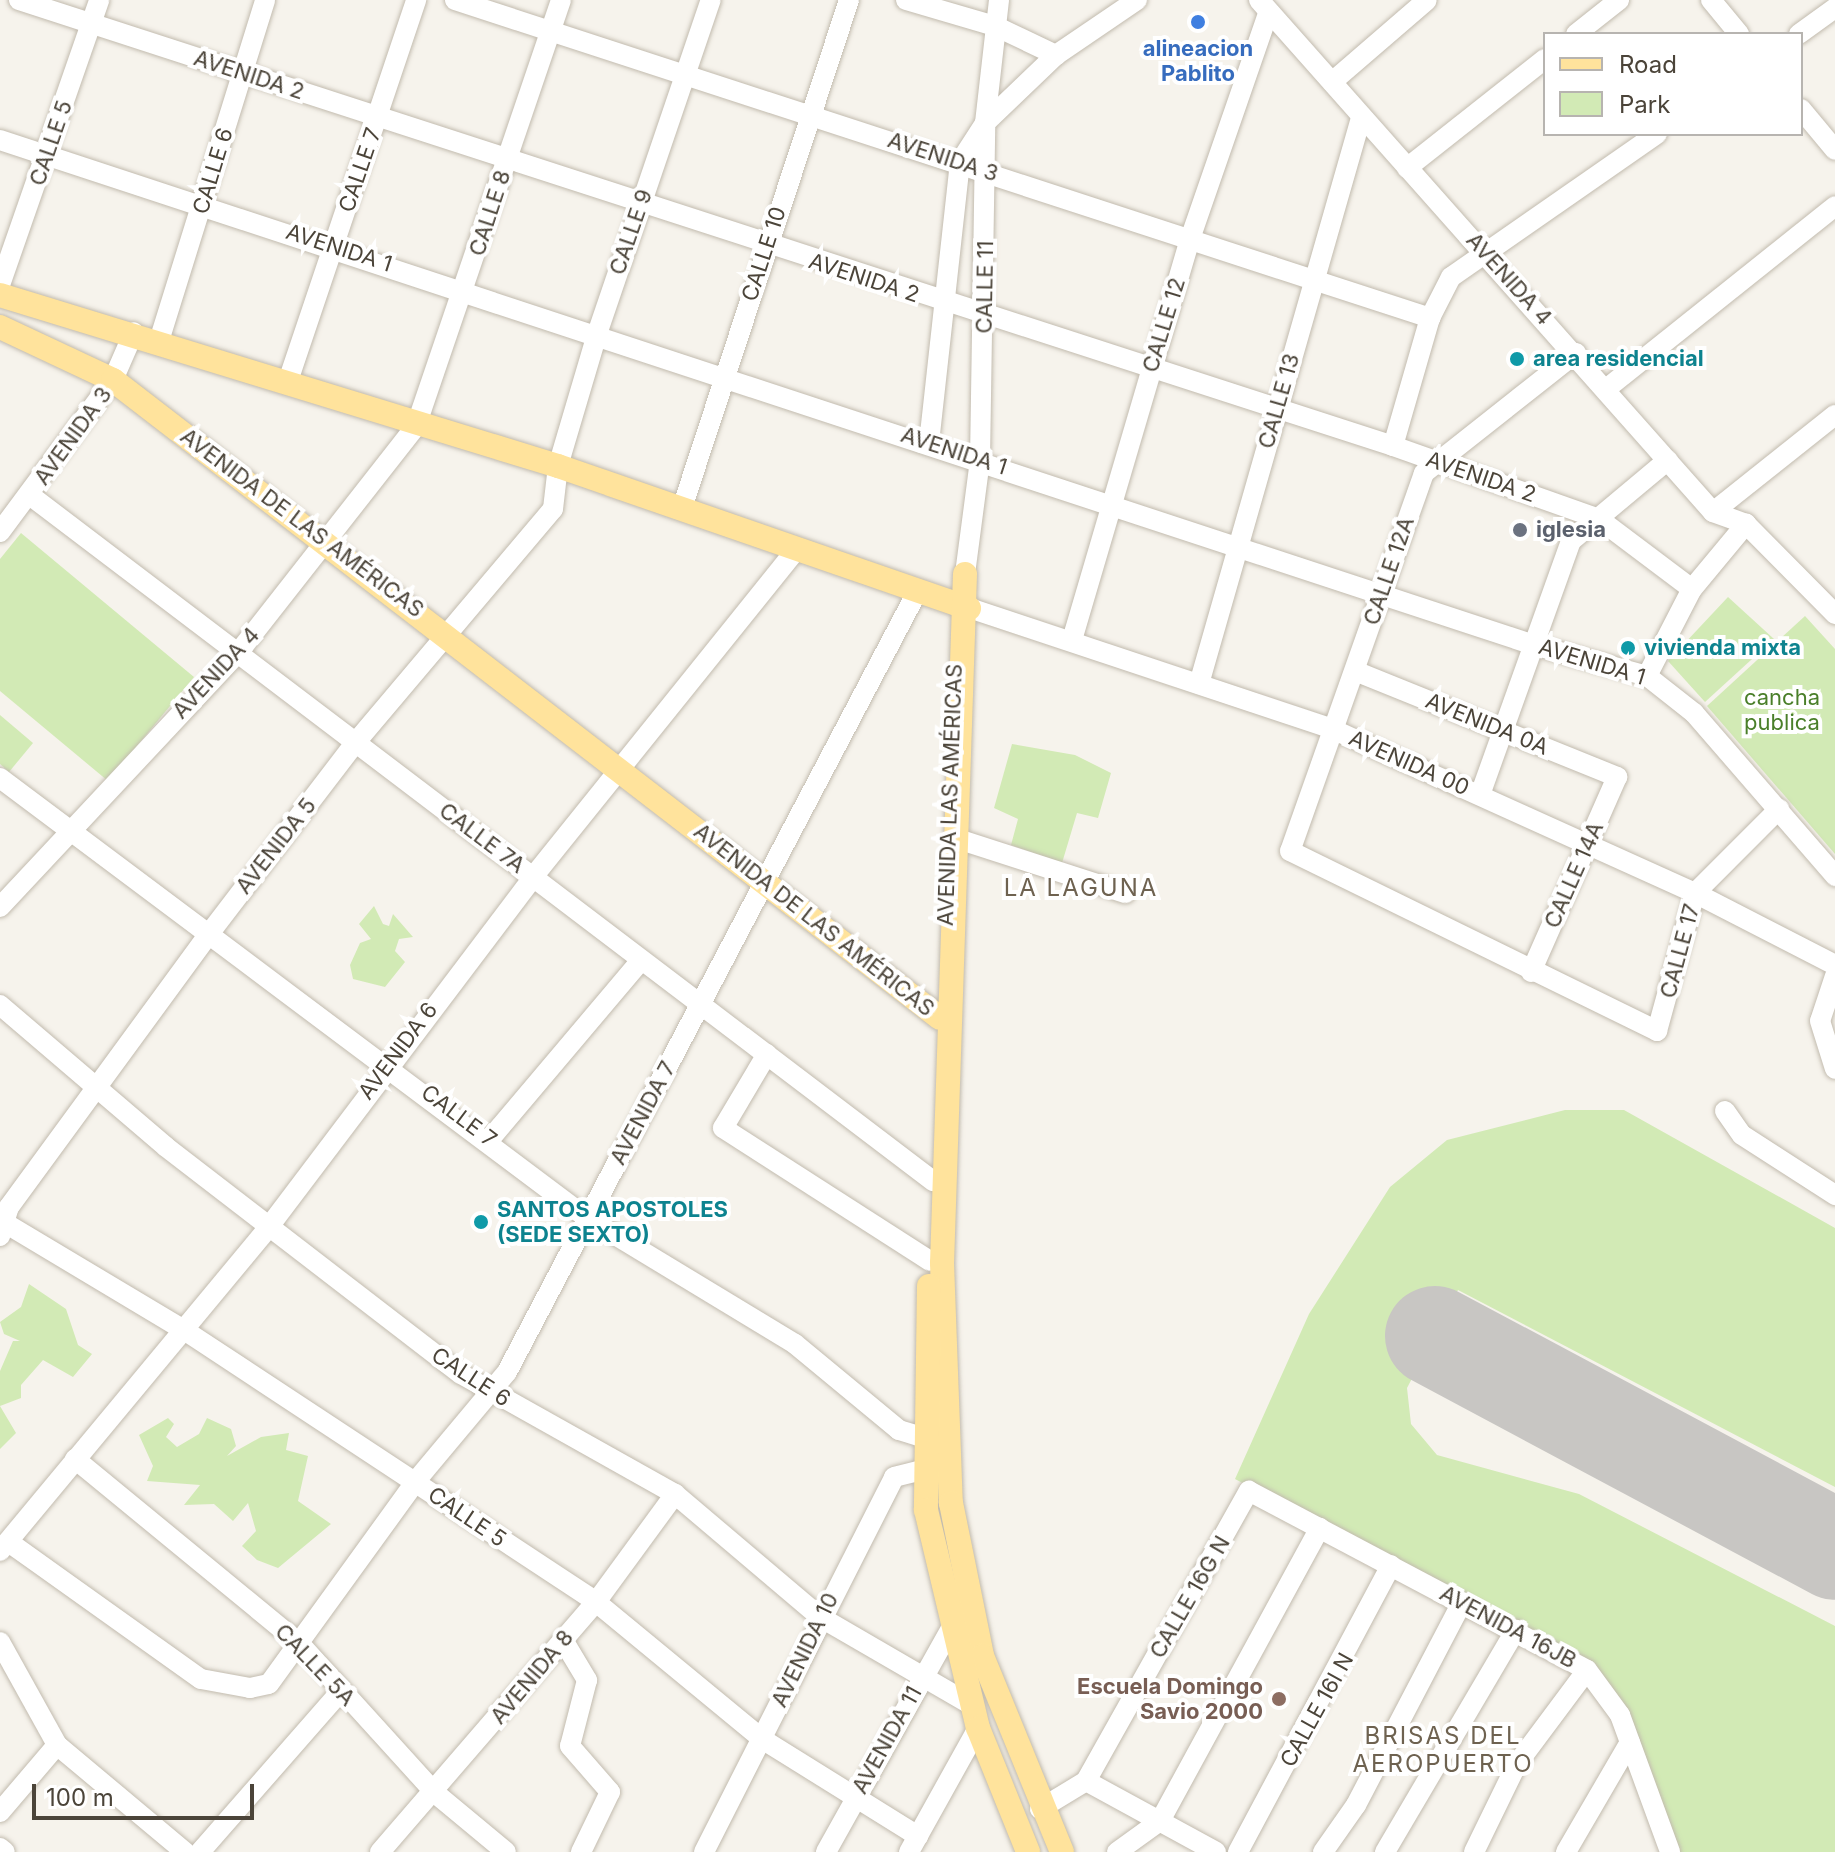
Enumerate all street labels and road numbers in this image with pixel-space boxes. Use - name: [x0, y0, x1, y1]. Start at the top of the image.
- street label: AVENIDA 2: [190, 45, 308, 105]
- street label: CALLE 5: [24, 97, 78, 189]
- street label: CALLE 7: [333, 124, 387, 216]
- street label: CALLE 6: [187, 125, 239, 217]
- street label: AVENIDA 3: [884, 127, 1002, 187]
- street label: CALLE 8: [464, 167, 516, 259]
- street label: CALLE 9: [604, 186, 658, 278]
- street label: CALLE 10: [736, 203, 792, 305]
- street label: AVENIDA 1: [283, 218, 395, 278]
- street label: AVENIDA 4: [1461, 227, 1557, 331]
- street label: CALLE 11: [971, 240, 999, 334]
- street label: AVENIDA 2: [805, 248, 923, 308]
- street label: CALLE 12: [1137, 275, 1191, 375]
- street label: CALLE 13: [1253, 350, 1305, 452]
- street label: AVENIDA 3: [29, 382, 117, 490]
- street label: AVENIDA 1: [898, 421, 1010, 481]
- street label: AVENIDA DE LAS AMÉRICAS: [175, 423, 429, 623]
- street label: AVENIDA 2: [1423, 446, 1539, 508]
- street label: CALLE 12A: [1358, 513, 1420, 629]
- street label: AVENIDA 4: [167, 622, 265, 724]
- street label: AVENIDA 1: [1536, 633, 1648, 691]
- street label: AVENIDA LAS AMÉRICAS: [932, 663, 968, 927]
- street label: AVENIDA 0A: [1422, 687, 1552, 761]
- street label: AVENIDA 00: [1345, 725, 1473, 801]
- street label: AVENIDA 5: [230, 793, 322, 899]
- street label: CALLE 7A: [434, 797, 530, 879]
- street label: AVENIDA DE LAS AMÉRICAS: [689, 818, 939, 1022]
- street label: CALLE 14A: [1539, 818, 1609, 932]
- street label: CALLE 17: [1655, 901, 1705, 1001]
- street label: AVENIDA 6: [353, 997, 443, 1105]
- street label: AVENIDA 7: [605, 1057, 681, 1169]
- street label: CALLE 7: [416, 1079, 502, 1153]
- street label: CALLE 6: [427, 1342, 515, 1412]
- street label: CALLE 5: [423, 1481, 511, 1553]
- street label: CALLE 16G N: [1144, 1531, 1236, 1663]
- street label: AVENIDA 16JB: [1435, 1580, 1581, 1674]
- street label: AVENIDA 10: [766, 1589, 844, 1711]
- street label: CALLE 5A: [269, 1619, 361, 1711]
- street label: AVENIDA 8: [485, 1625, 579, 1729]
- street label: CALLE 16I N: [1275, 1648, 1359, 1772]
- street label: AVENIDA 11: [847, 1682, 927, 1798]

